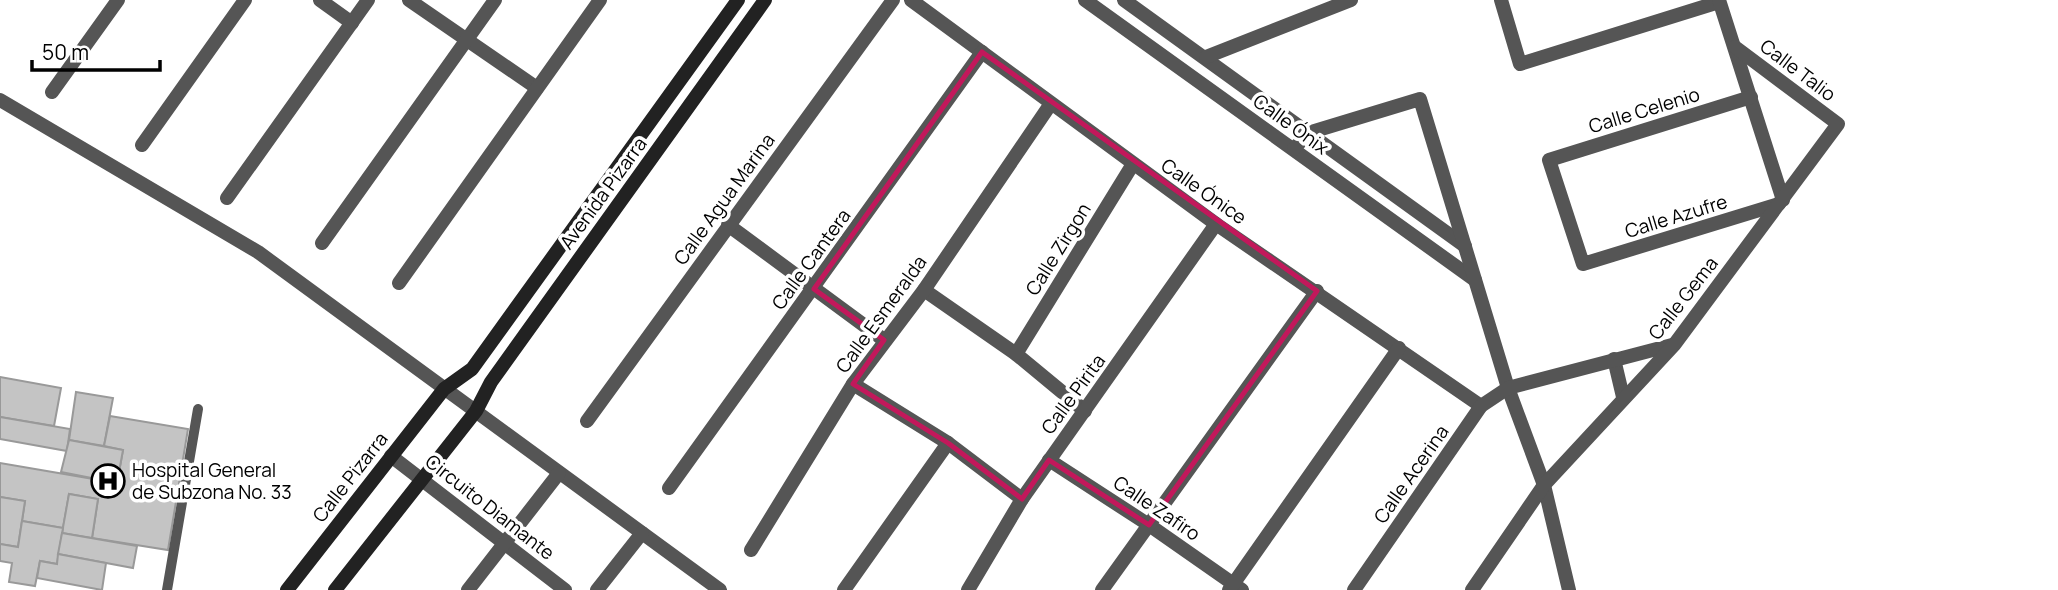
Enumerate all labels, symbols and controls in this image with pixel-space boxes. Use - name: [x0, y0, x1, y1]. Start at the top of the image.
- scale bar: [32, 28, 159, 72]
- street label: Calle Talio: [1755, 33, 1841, 107]
- text: 50 m: [42, 38, 89, 66]
- street label: Calle Celenio: [1585, 81, 1703, 139]
- street label: Calle Ónix: [1248, 88, 1334, 160]
- street label: Calle Agua Marina: [667, 128, 781, 270]
- street label: Avenida Pizarra: [554, 132, 652, 254]
- street label: Calle Ónice: [1156, 152, 1252, 230]
- street label: Calle Azufre: [1622, 188, 1730, 244]
- street label: Calle Zirgon: [1019, 198, 1097, 300]
- street label: Calle Cantera: [766, 203, 856, 315]
- street label: Calle Esmeralda: [830, 250, 932, 378]
- street label: Calle Gema: [1642, 251, 1724, 345]
- street label: Calle Pirita: [1035, 349, 1111, 439]
- street label: Calle Acerina: [1368, 420, 1454, 528]
- street label: Calle Pizarra: [307, 427, 393, 527]
- street label: Circuito Diamante: [420, 448, 560, 566]
- place label: Hospital General de Subzona No. 33: [132, 457, 292, 505]
- hospital icon: Hospital General de Subzona No. 33: [89, 462, 127, 500]
- street label: Calle Zafiro: [1108, 469, 1206, 547]

